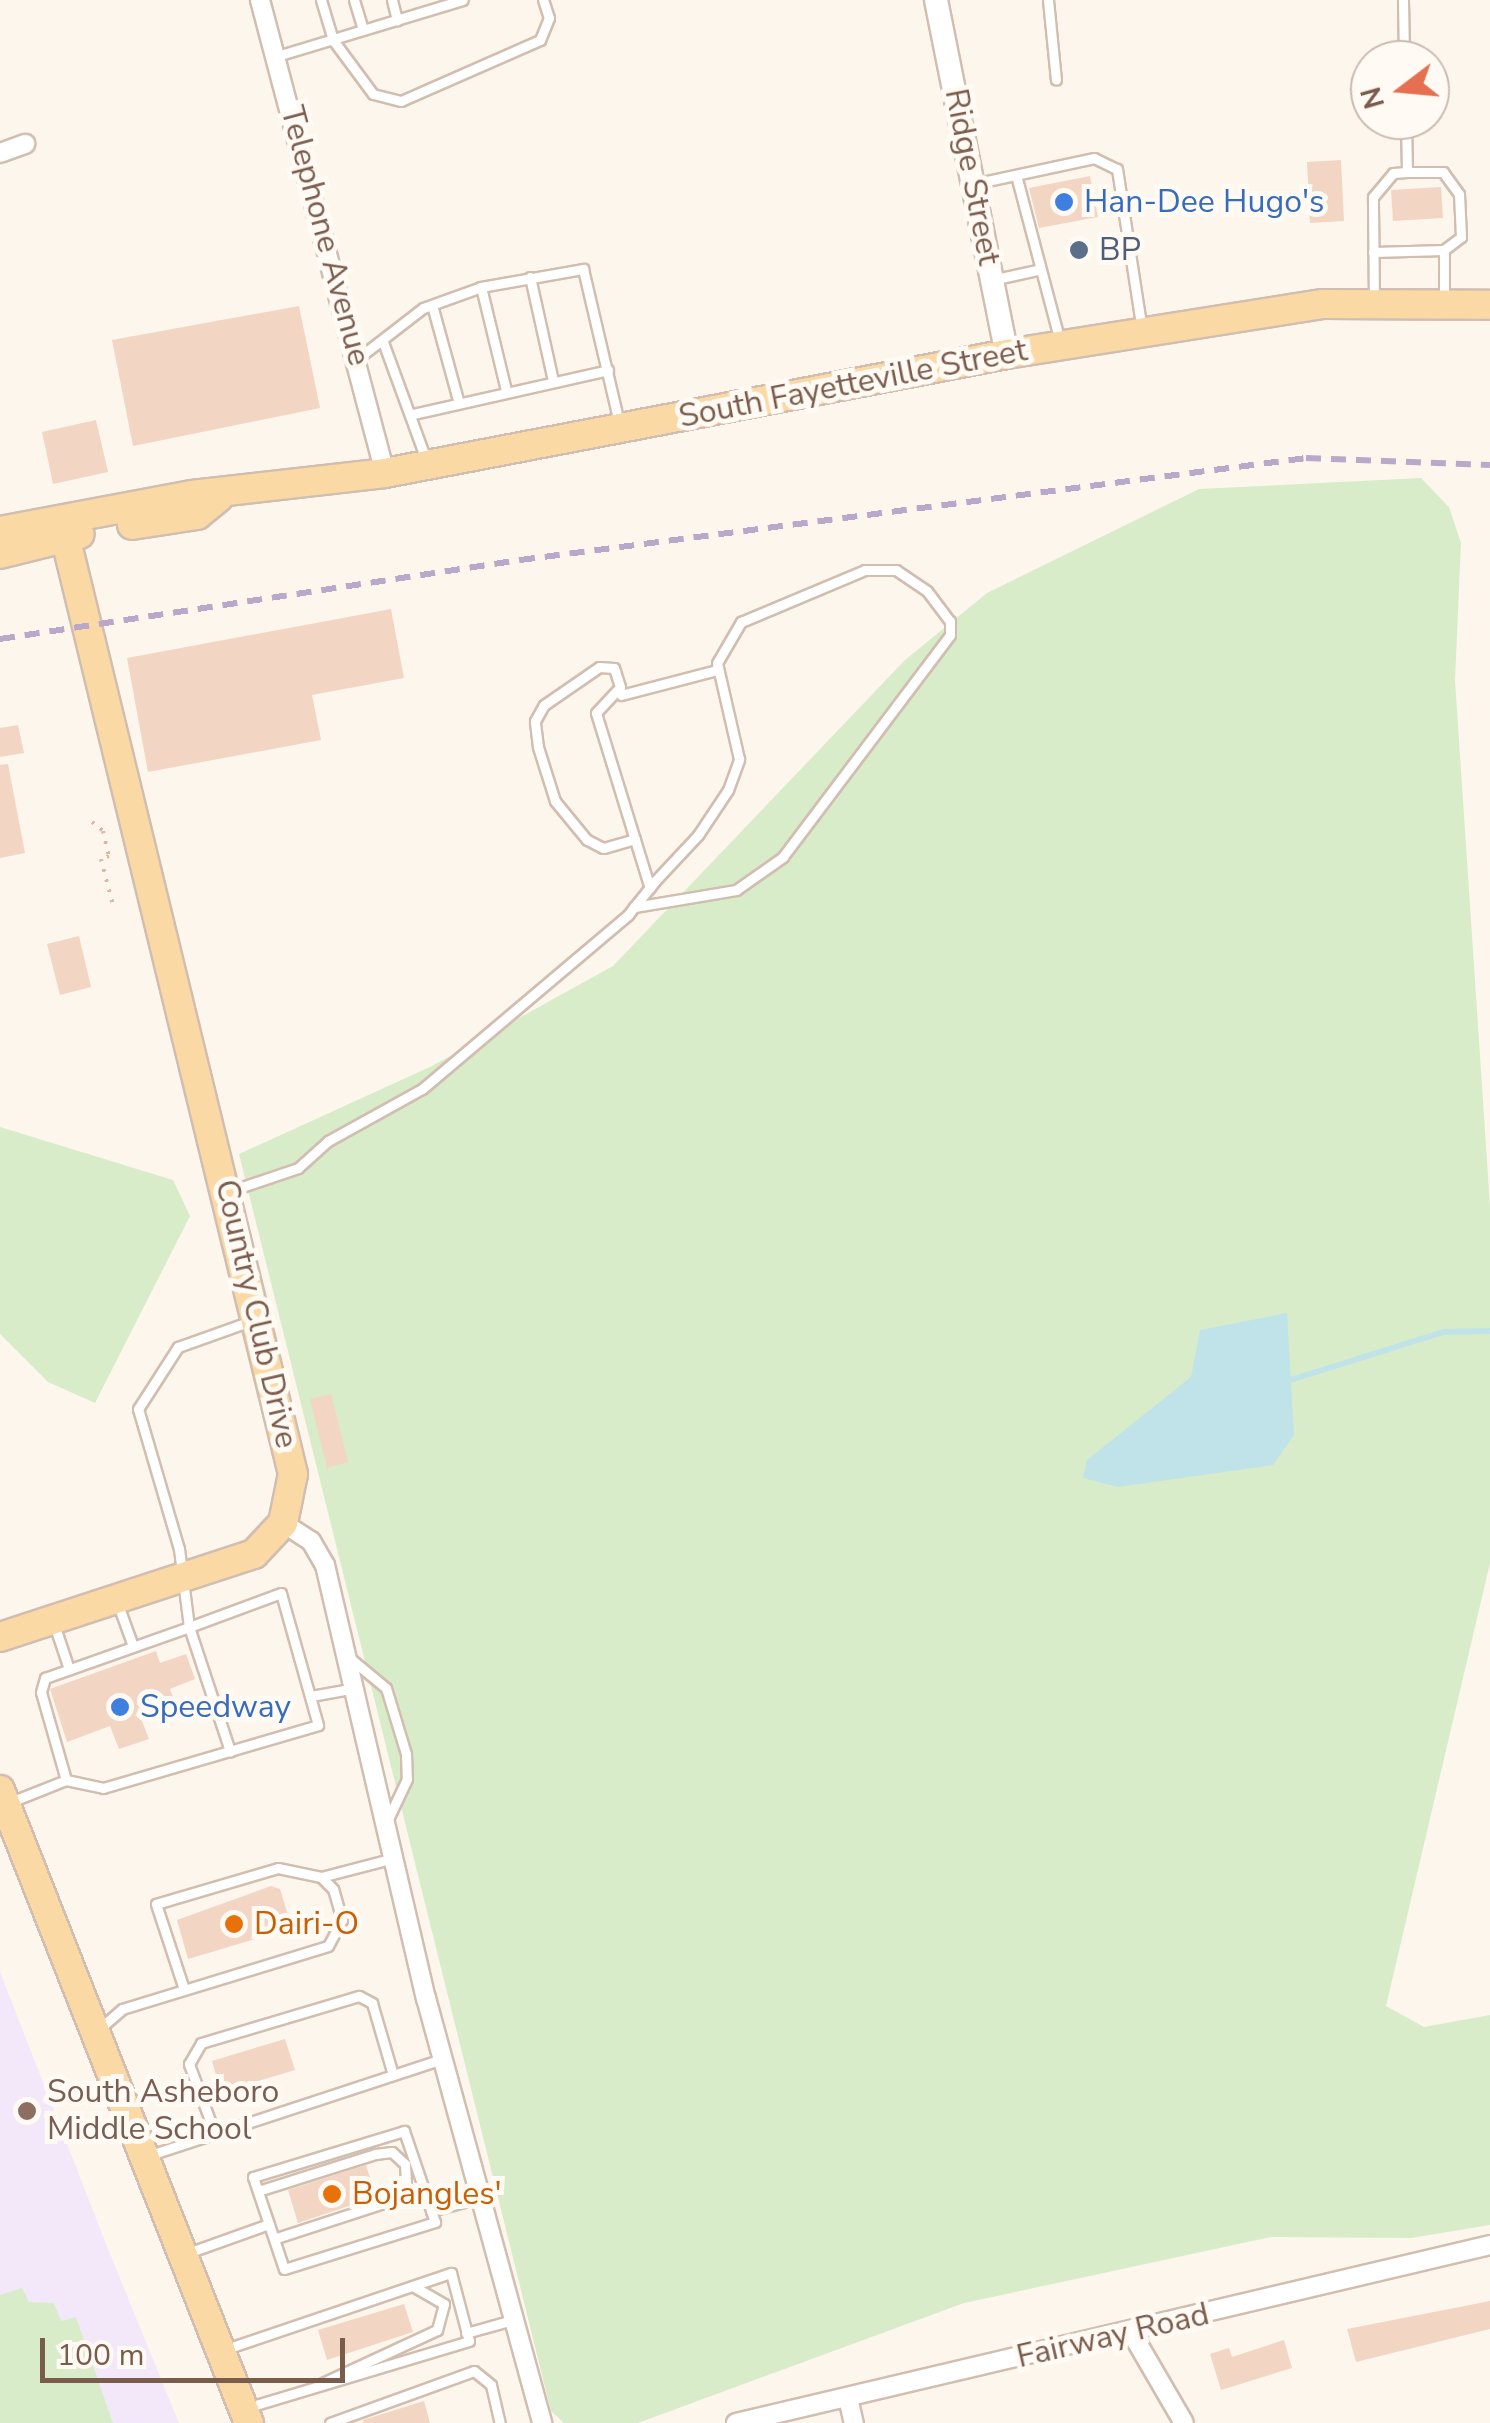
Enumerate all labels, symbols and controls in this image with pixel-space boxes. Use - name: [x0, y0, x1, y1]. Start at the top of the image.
- north arrow: [1350, 40, 1450, 140]
- text: N: [1352, 82, 1394, 113]
- street label: Ridge Street: [936, 86, 1008, 268]
- street label: Telephone Avenue: [272, 102, 378, 370]
- place label: Han-Dee Hugo's: [1084, 183, 1324, 221]
- marker: Han-Dee Hugo's: [1053, 191, 1075, 213]
- place label: BP: [1099, 231, 1141, 269]
- marker: BP: [1068, 239, 1090, 261]
- street label: South Fayetteville Street: [676, 331, 1030, 437]
- street label: Country Club Drive: [206, 1176, 306, 1452]
- place label: Speedway: [140, 1688, 291, 1726]
- marker: Speedway: [109, 1696, 131, 1718]
- place label: Dairi-O: [254, 1905, 359, 1943]
- marker: Dairi-O: [223, 1913, 245, 1935]
- place label: South Asheboro Middle School: [47, 2074, 279, 2149]
- marker: South Asheboro Middle School: [16, 2100, 38, 2122]
- place label: Bojangles': [352, 2175, 502, 2213]
- marker: Bojangles': [321, 2183, 343, 2205]
- street label: Fairway Road: [1013, 2295, 1213, 2377]
- scale bar: [45, 2318, 350, 2380]
- text: 100 m: [57, 2335, 144, 2376]

